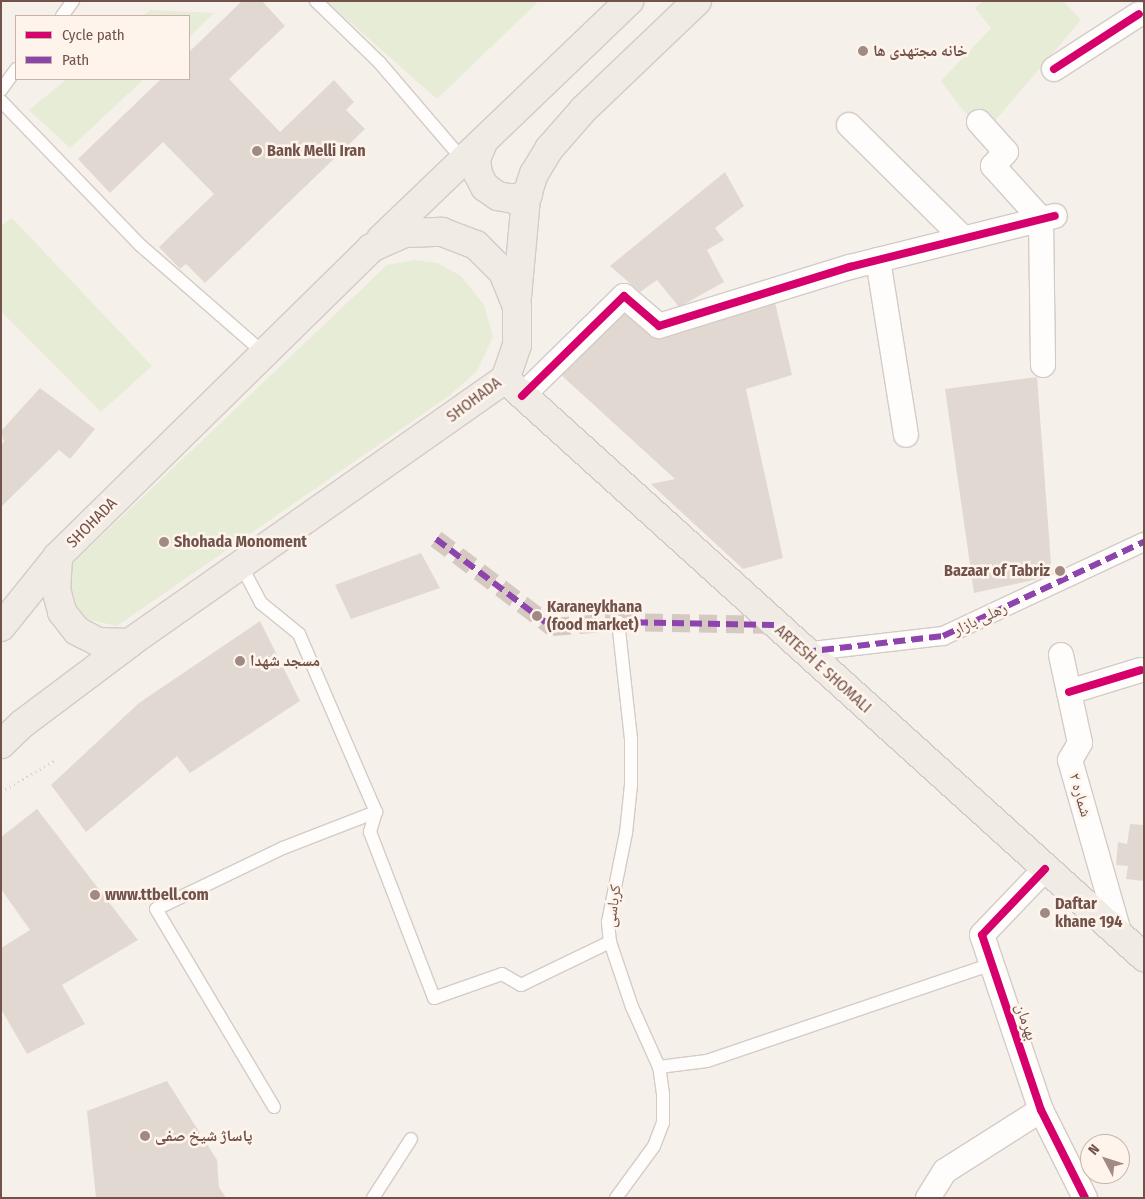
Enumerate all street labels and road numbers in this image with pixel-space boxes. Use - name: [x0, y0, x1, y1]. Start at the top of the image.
- street label: SHOHADA: [443, 373, 505, 427]
- street label: SHOHADA: [63, 494, 121, 552]
- street label: رهلی بازار: [950, 598, 1010, 640]
- street label: ARTESH E SHOMALI: [771, 621, 875, 717]
- street label: شماره ۲: [1065, 771, 1095, 819]
- street label: کرباسی: [600, 883, 626, 929]
- street label: بهرمان: [1011, 1001, 1041, 1043]

